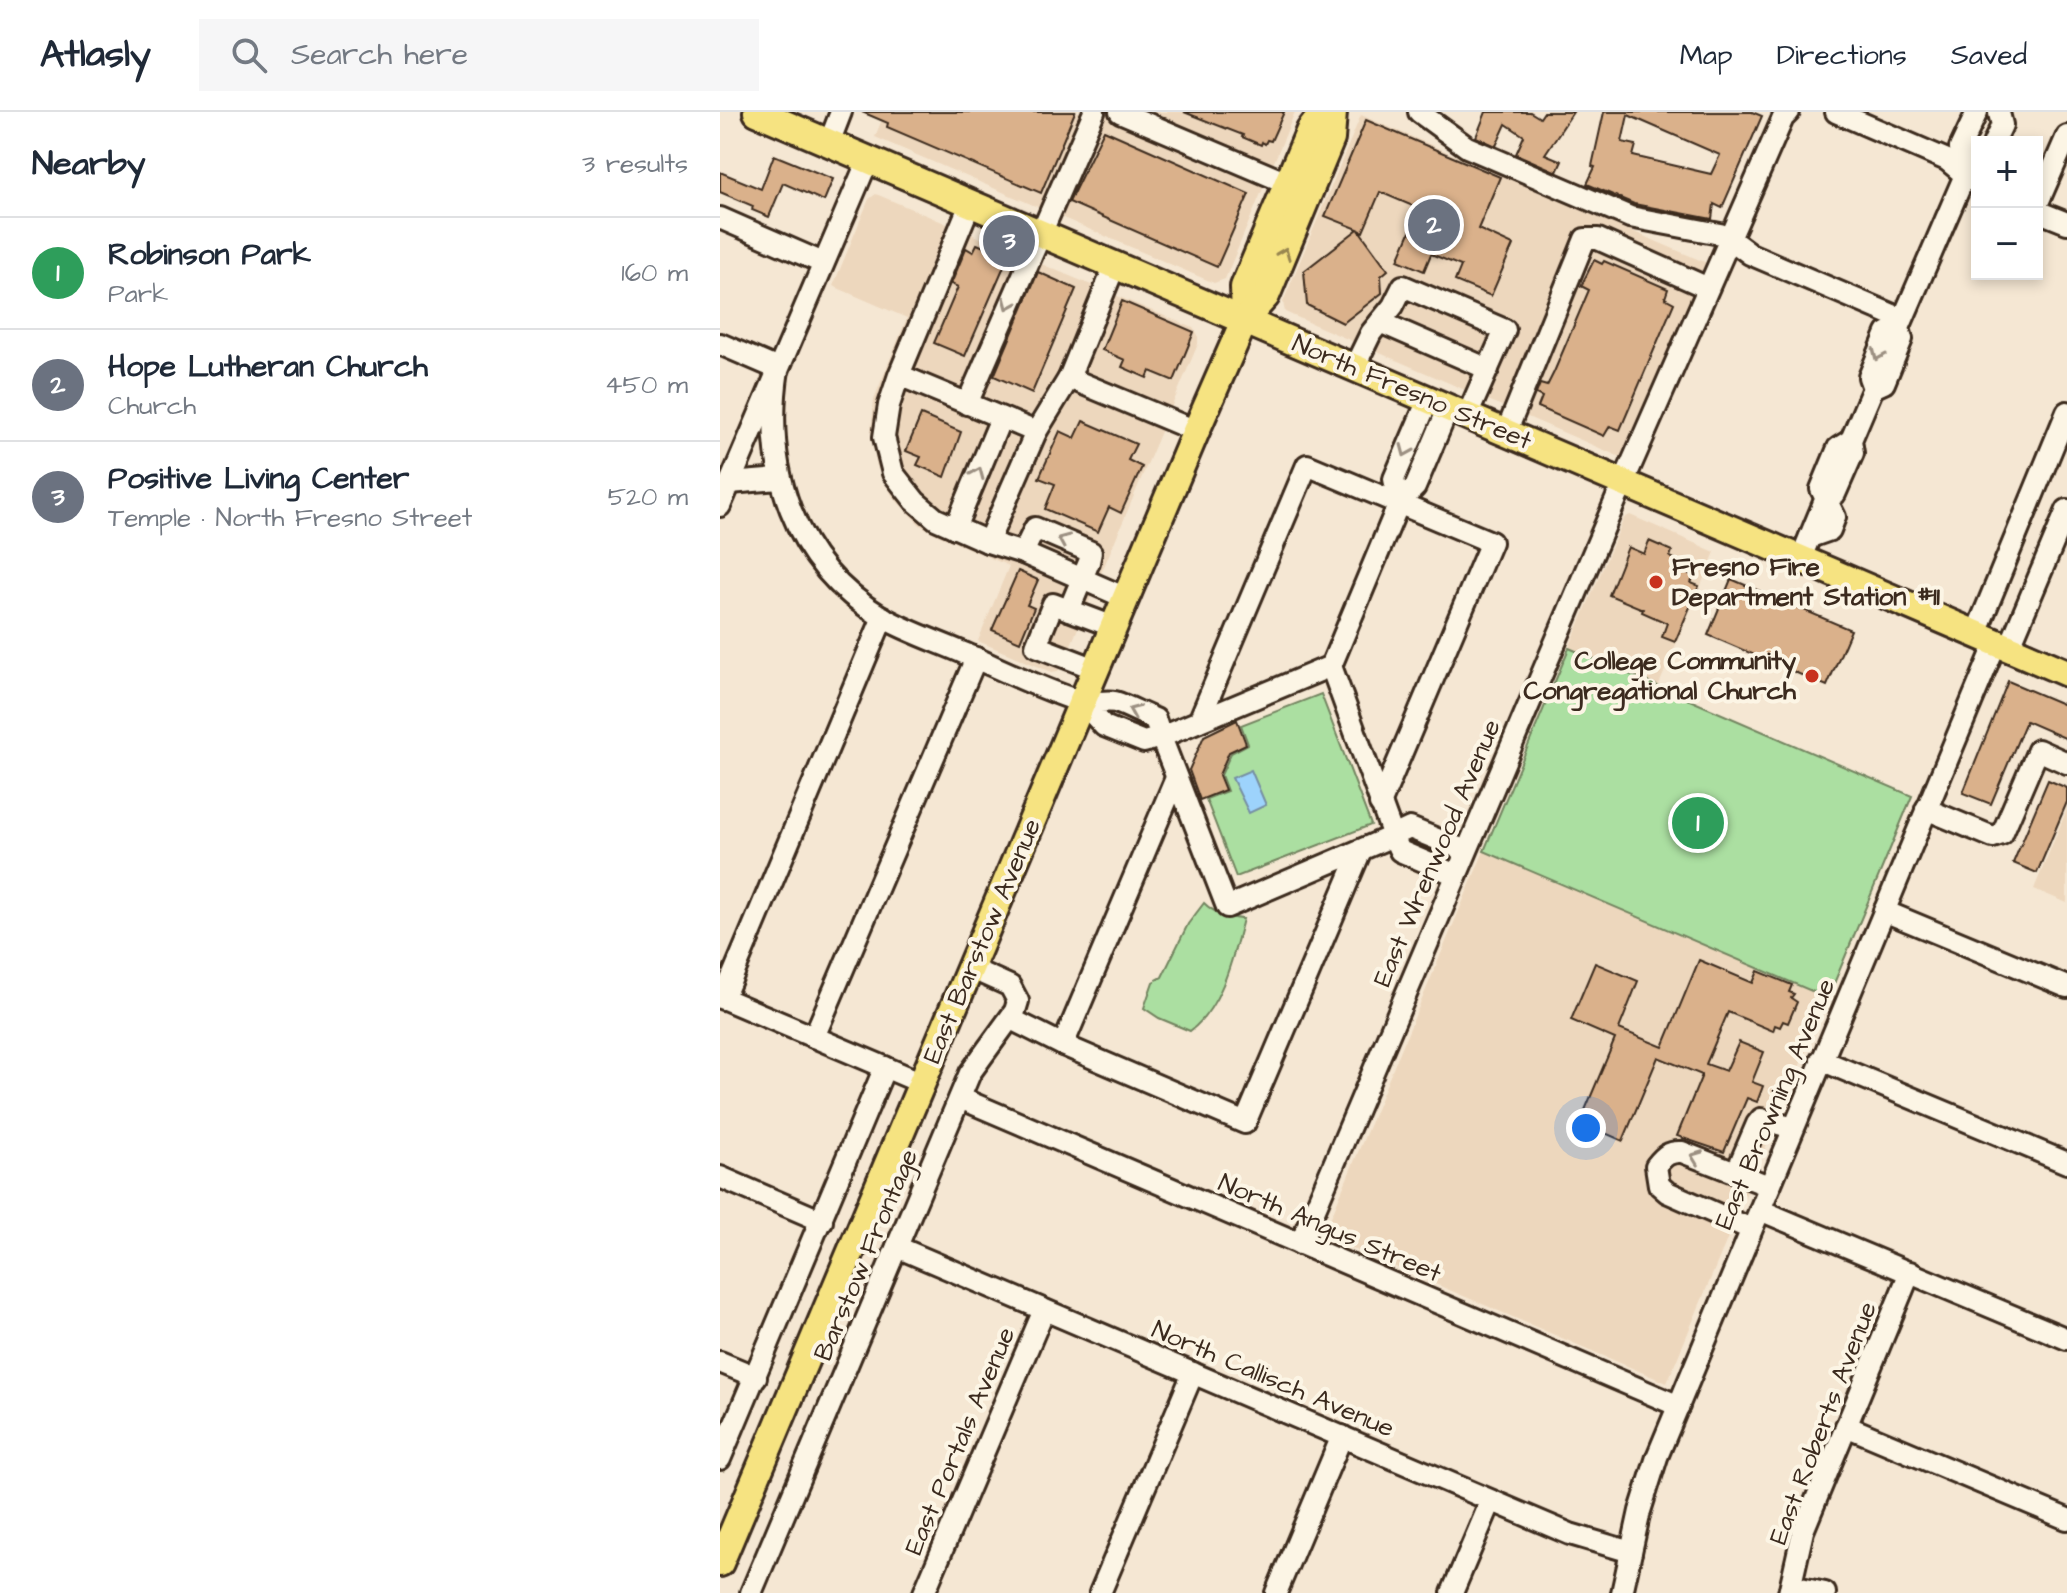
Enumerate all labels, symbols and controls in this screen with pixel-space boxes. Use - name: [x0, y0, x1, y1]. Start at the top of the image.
- search box: [199, 19, 759, 91]
- text: Atlasly: [40, 29, 151, 81]
- icon: search: [227, 33, 271, 77]
- text: Search here: [291, 34, 468, 76]
- text: Map: [1680, 36, 1733, 75]
- text: Directions: [1777, 36, 1907, 75]
- text: Saved: [1951, 36, 2027, 75]
- map controls: [1971, 136, 2043, 280]
- button: +: [1971, 136, 2043, 208]
- text: Nearby: [32, 140, 146, 188]
- text: 3 results: [582, 146, 688, 182]
- pin: 2: [1408, 195, 1460, 255]
- button: −: [1971, 208, 2043, 280]
- pin: 3: [983, 211, 1035, 271]
- text: Robinson Park: [108, 234, 311, 276]
- one-way arrow: [1274, 247, 1290, 261]
- text: 1: [56, 255, 60, 291]
- text: 160 m: [621, 255, 688, 291]
- text: Park: [108, 276, 168, 312]
- one-way arrow: [1003, 296, 1019, 310]
- street label: North Fresno Street: [1287, 325, 1538, 459]
- text: Hope Lutheran Church: [108, 346, 428, 388]
- one-way arrow: [1871, 347, 1887, 361]
- text: 2: [51, 367, 65, 403]
- text: 450 m: [605, 367, 688, 403]
- text: Church: [108, 388, 196, 424]
- one-way arrow: [1399, 443, 1416, 457]
- text: Positive Living Center: [108, 458, 409, 500]
- one-way arrow: [968, 467, 985, 481]
- text: 3: [51, 479, 65, 515]
- text: 520 m: [608, 479, 688, 515]
- text: Temple · North Fresno Street: [108, 500, 472, 536]
- one-way arrow: [1057, 533, 1071, 549]
- place label: Fresno Fire Department Station #11: [1672, 549, 1941, 615]
- marker: Fresno Fire Department Station #11: [1647, 573, 1665, 591]
- place label: College Community Congregational Church: [1524, 643, 1797, 712]
- marker: College Community Congregational Church: [1803, 667, 1821, 685]
- one-way arrow: [1128, 704, 1142, 720]
- street label: East Wrenwood Avenue: [1364, 714, 1510, 992]
- pin: 1: [1672, 793, 1724, 853]
- street label: East Barstow Avenue: [914, 813, 1050, 1069]
- street label: East Browning Avenue: [1706, 973, 1846, 1236]
- your location: [1566, 1108, 1606, 1148]
- street label: Barstow Frontage: [805, 1144, 929, 1367]
- one-way arrow: [1690, 1151, 1704, 1167]
- street label: North Angus Street: [1212, 1165, 1447, 1293]
- street label: East Roberts Avenue: [1760, 1296, 1886, 1550]
- street label: North Callisch Avenue: [1146, 1312, 1400, 1446]
- street label: East Portals Avenue: [896, 1322, 1024, 1560]

